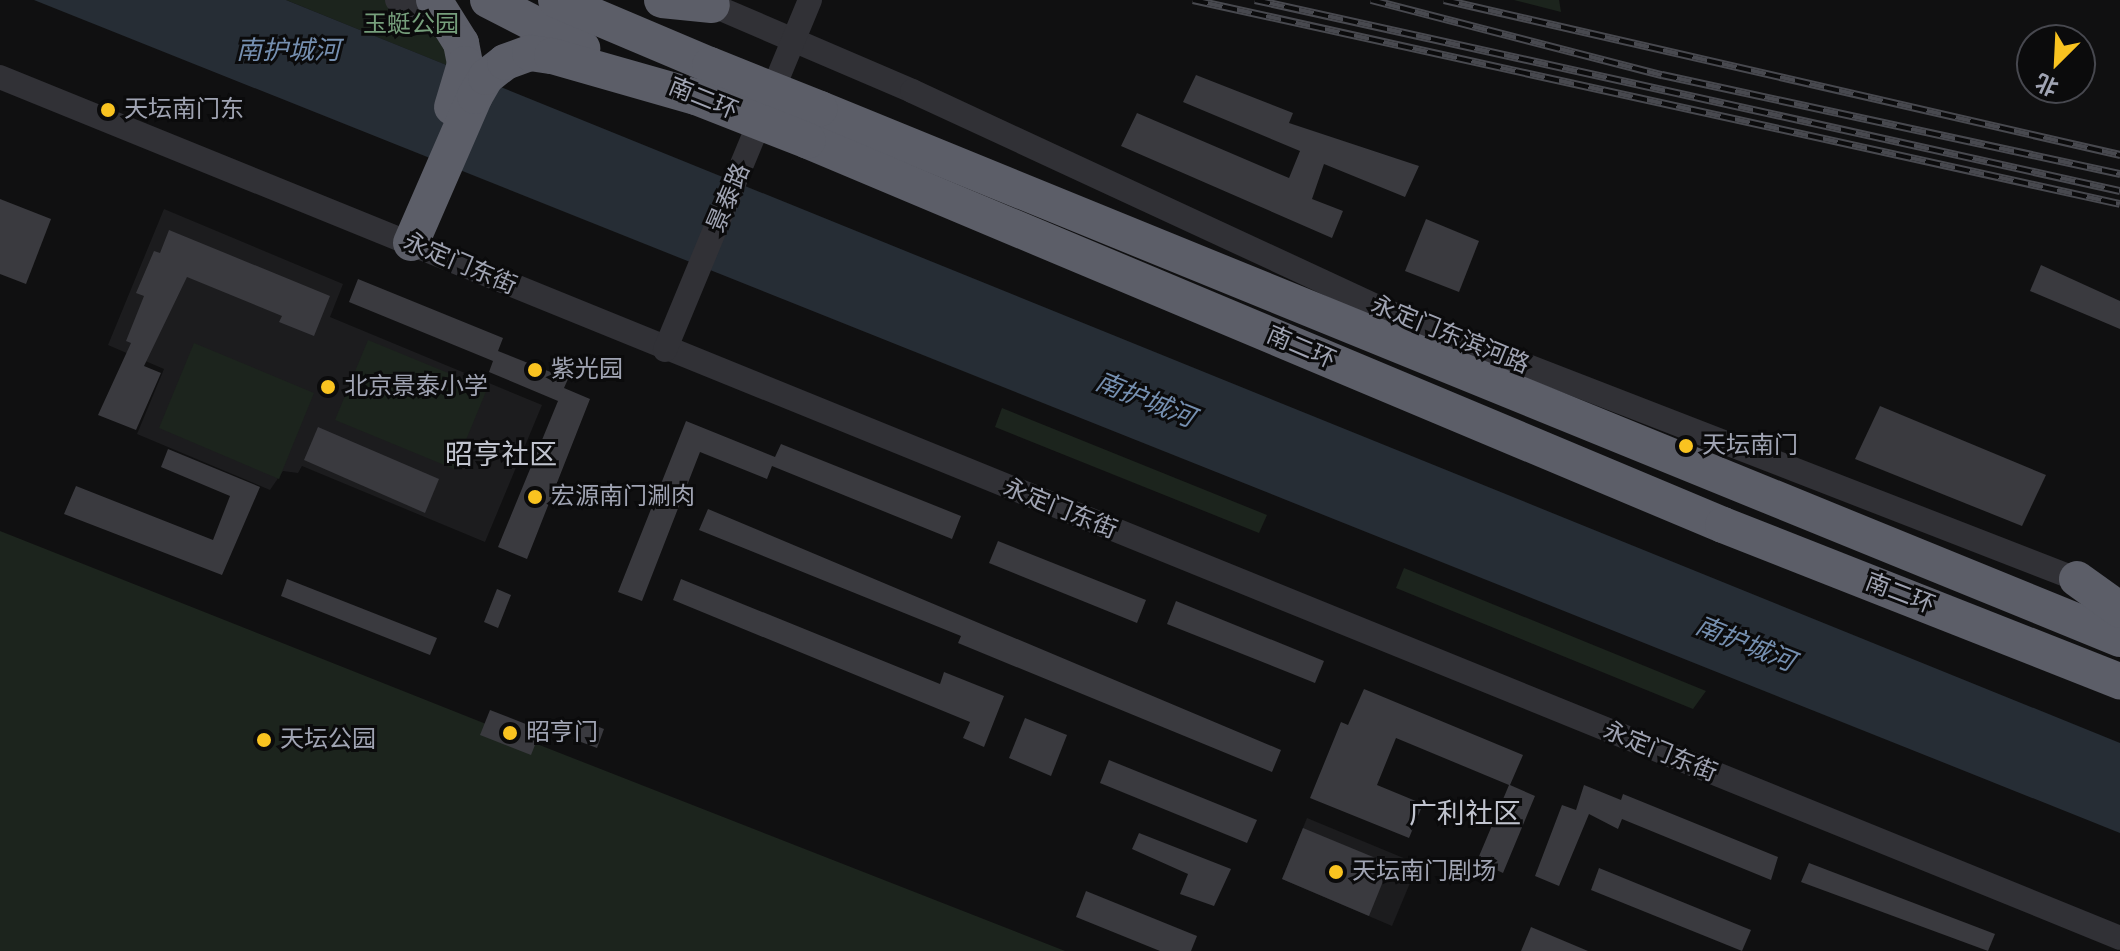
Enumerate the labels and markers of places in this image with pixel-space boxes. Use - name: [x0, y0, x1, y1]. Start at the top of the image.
- place label: 天坛南门东: [124, 96, 244, 124]
- marker: 天坛南门东: [99, 101, 117, 119]
- place label: 紫光园: [551, 356, 623, 384]
- marker: 紫光园: [526, 361, 544, 379]
- place label: 北京景泰小学: [344, 373, 488, 401]
- marker: 北京景泰小学: [319, 378, 337, 396]
- place label: 天坛南门: [1702, 432, 1798, 460]
- marker: 天坛南门: [1677, 437, 1695, 455]
- place label: 宏源南门涮肉: [551, 483, 695, 511]
- marker: 宏源南门涮肉: [526, 488, 544, 506]
- place label: 昭亨门: [526, 719, 598, 747]
- marker: 昭亨门: [501, 724, 519, 742]
- place label: 天坛公园: [280, 726, 376, 754]
- marker: 天坛公园: [255, 731, 273, 749]
- place label: 天坛南门剧场: [1352, 858, 1496, 886]
- marker: 天坛南门剧场: [1327, 863, 1345, 881]

